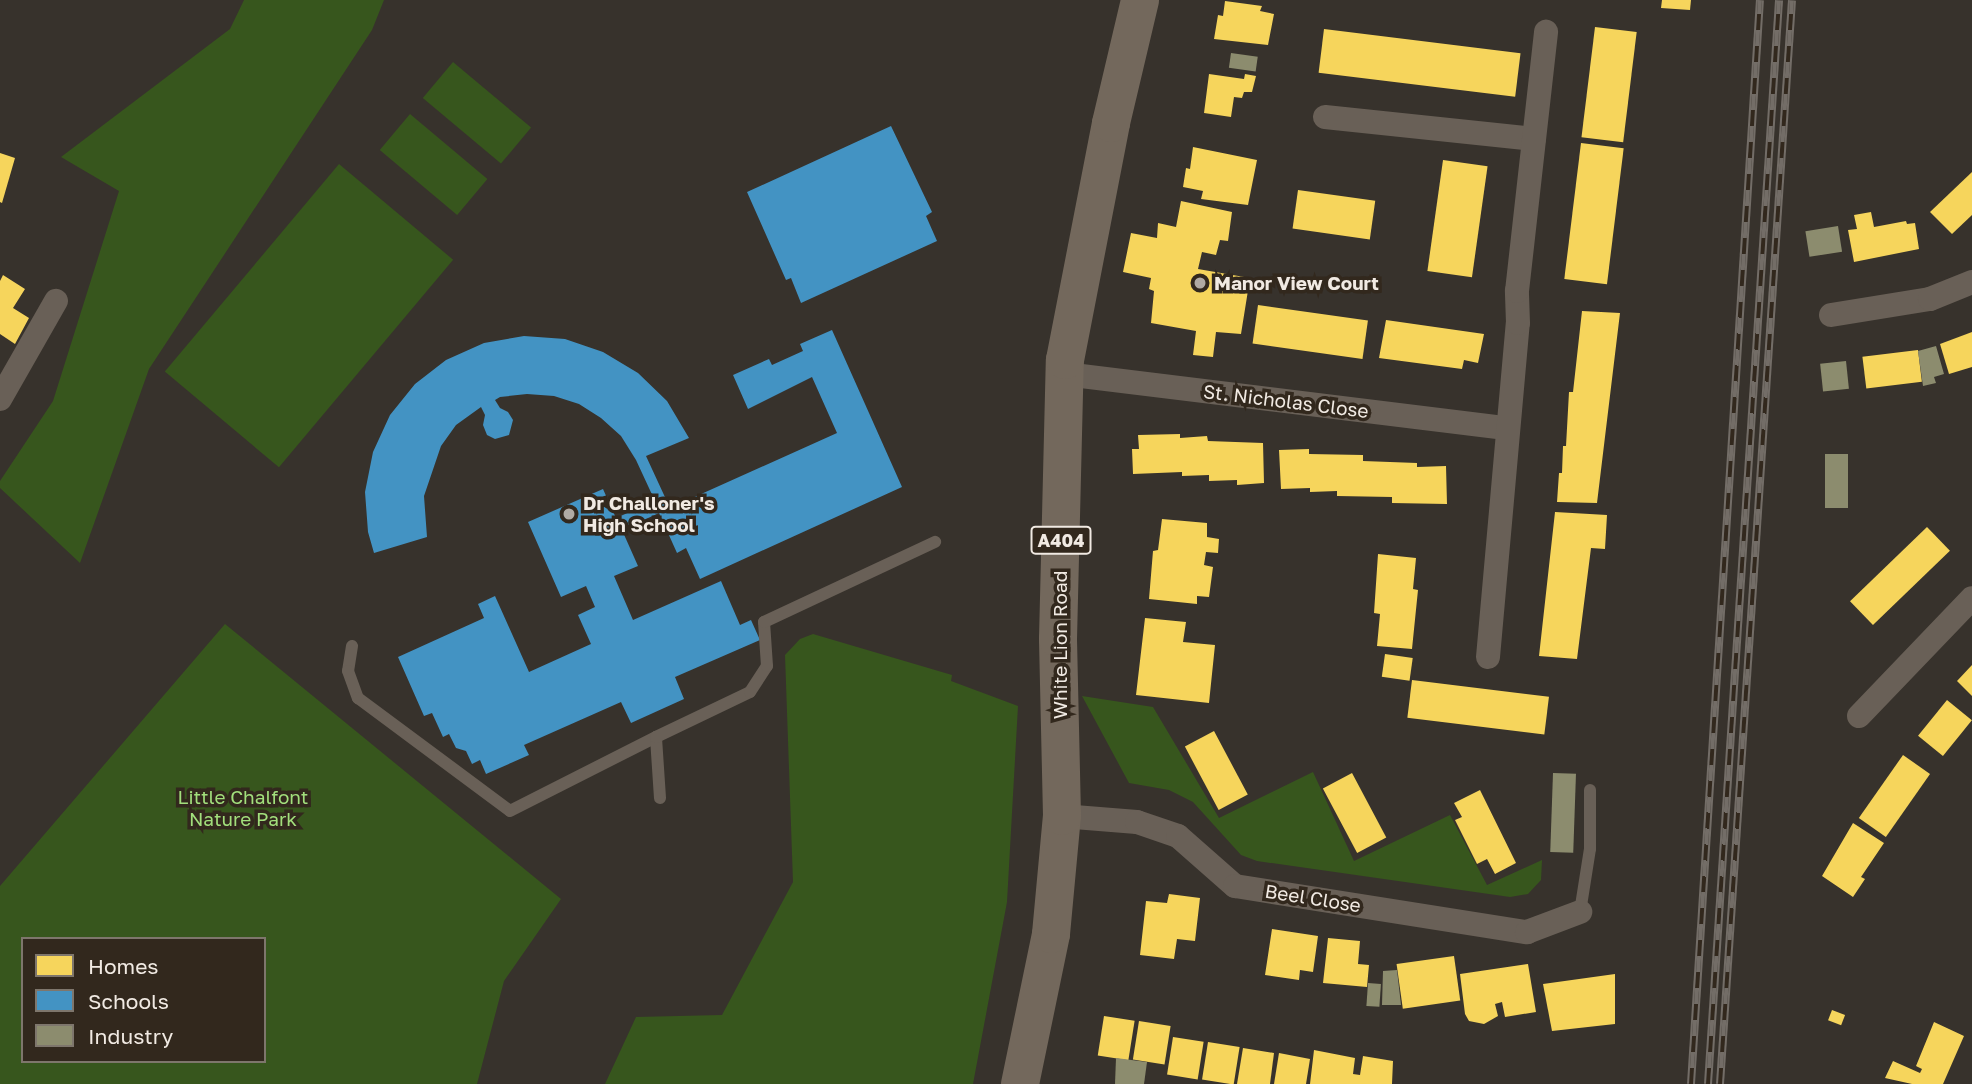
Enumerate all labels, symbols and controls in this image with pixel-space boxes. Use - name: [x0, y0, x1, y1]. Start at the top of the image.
- place label: Manor View Court: [1214, 272, 1379, 294]
- marker: Manor View Court: [1192, 275, 1208, 291]
- street label: St. Nicholas Close: [1202, 380, 1370, 422]
- place label: Dr Challoner's High School: [583, 492, 715, 536]
- marker: Dr Challoner's High School: [561, 506, 577, 522]
- road number: A404: [1030, 526, 1092, 554]
- street label: White Lion Road: [1049, 571, 1071, 719]
- park label: Little Chalfont Nature Park: [178, 786, 308, 830]
- street label: Beel Close: [1263, 879, 1363, 917]
- legend: [21, 937, 266, 1063]
- text: Homes: [88, 953, 158, 979]
- text: Schools: [88, 988, 169, 1014]
- text: Industry: [88, 1023, 173, 1049]

